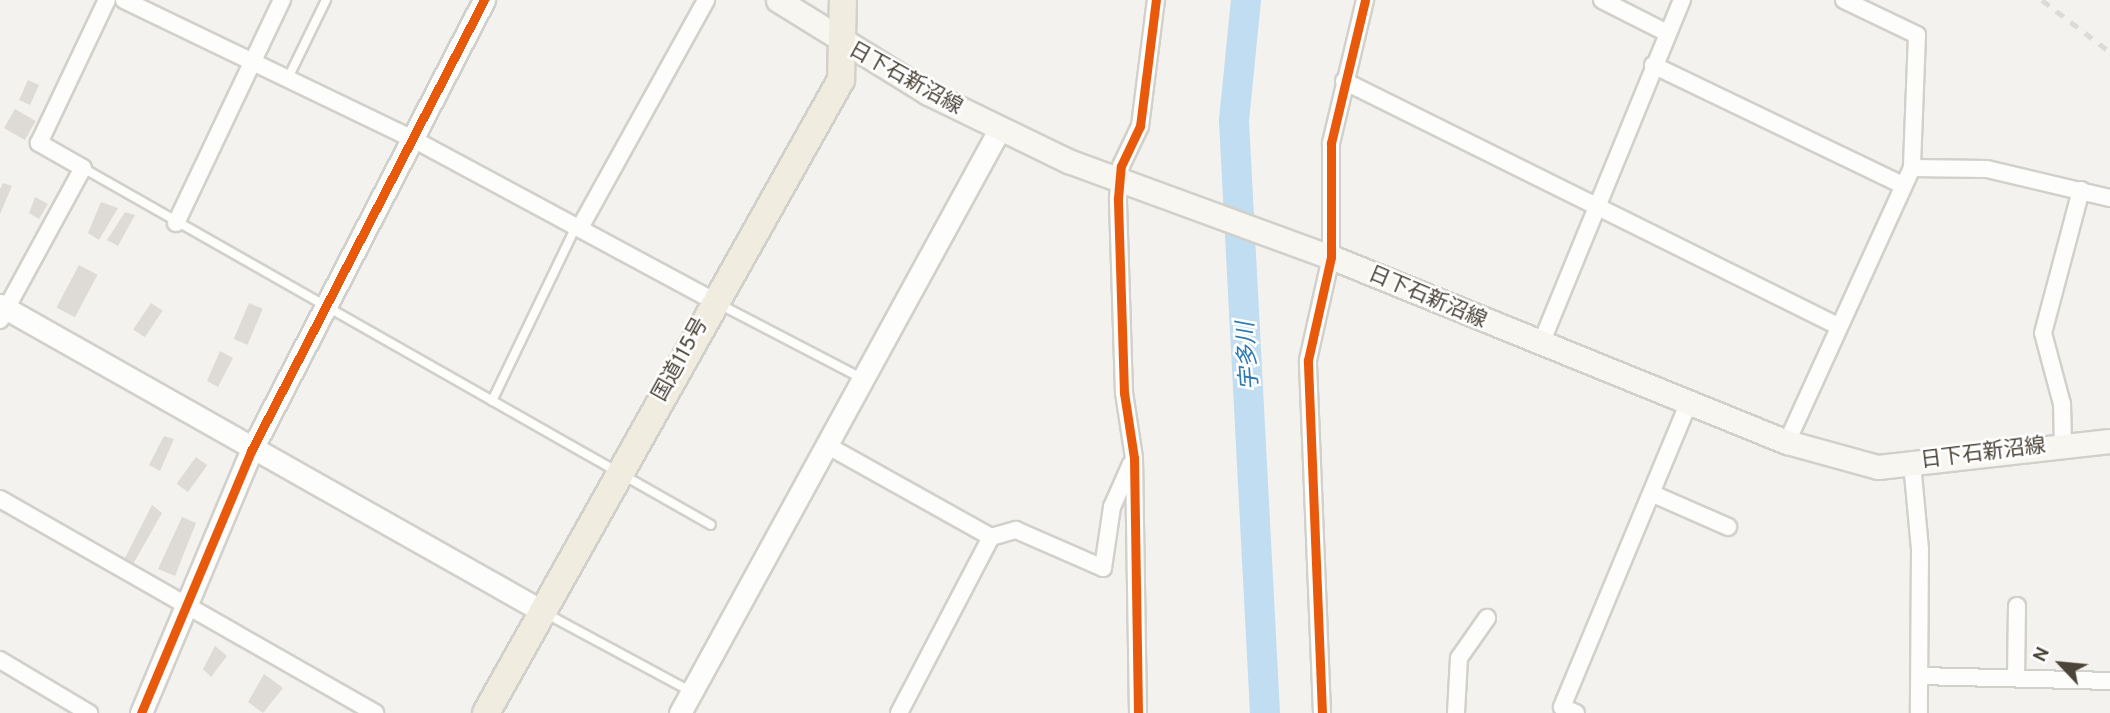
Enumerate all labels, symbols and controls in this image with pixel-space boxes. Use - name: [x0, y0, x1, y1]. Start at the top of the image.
- street label: 日下石新沼線: [844, 37, 966, 121]
- street label: 日下石新沼線: [1364, 262, 1490, 334]
- street label: 国道115号: [648, 314, 714, 406]
- water label: 宇多川: [1234, 321, 1266, 391]
- street label: 日下石新沼線: [1919, 434, 2047, 474]
- north arrow: [2026, 629, 2096, 699]
- text: N: [2028, 643, 2056, 666]

